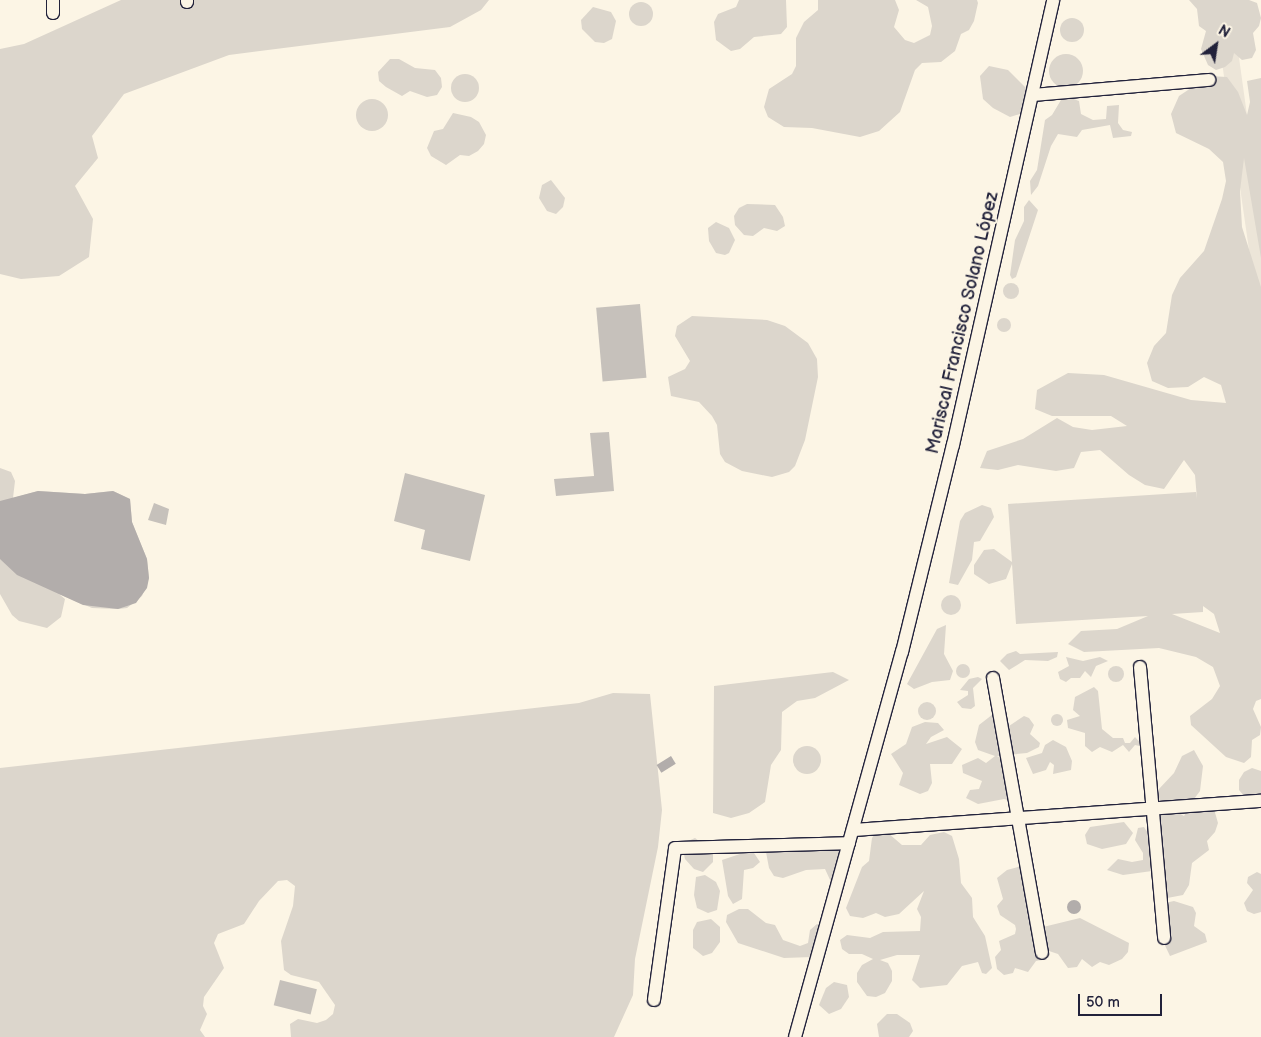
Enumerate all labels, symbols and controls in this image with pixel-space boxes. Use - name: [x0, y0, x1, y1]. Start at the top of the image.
- north arrow: [1191, 20, 1241, 70]
- text: N: [1215, 22, 1233, 42]
- street label: Mariscal Francisco Solano López: [922, 190, 1004, 456]
- scale bar: [1081, 984, 1165, 1016]
- text: 50 m: [1086, 993, 1120, 1012]

